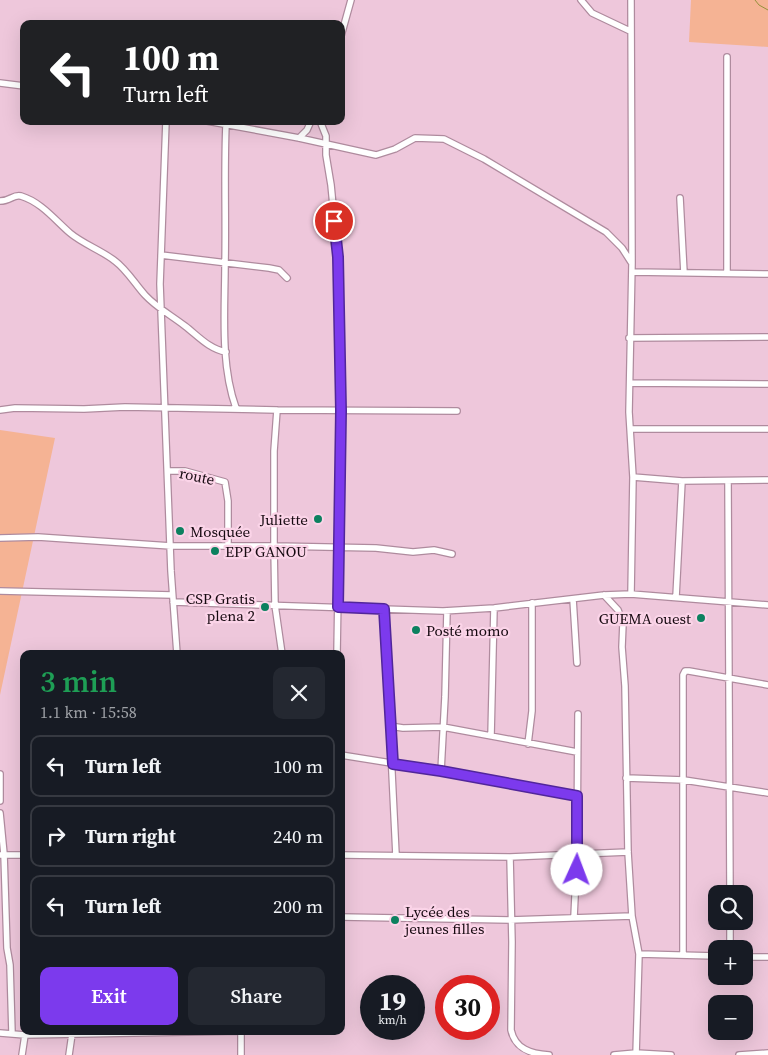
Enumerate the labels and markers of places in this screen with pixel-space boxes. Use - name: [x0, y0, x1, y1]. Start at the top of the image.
- pin: [313, 200, 355, 242]
- place label: Juliette: [259, 509, 308, 530]
- marker: Juliette: [312, 513, 324, 525]
- place label: Mosquée: [190, 521, 251, 542]
- marker: Mosquée: [174, 525, 186, 537]
- place label: EPP GANOU: [225, 541, 307, 562]
- marker: EPP GANOU: [209, 545, 221, 557]
- place label: CSP Gratis plena 2: [186, 588, 255, 626]
- marker: CSP Gratis plena 2: [259, 601, 271, 613]
- place label: GUEMA ouest: [599, 608, 691, 629]
- marker: GUEMA ouest: [695, 612, 707, 624]
- place label: Posté momo: [426, 620, 509, 641]
- marker: Posté momo: [410, 624, 422, 636]
- place label: Lycée des jeunes filles: [403, 901, 485, 939]
- marker: Lycée des jeunes filles: [389, 914, 401, 926]

